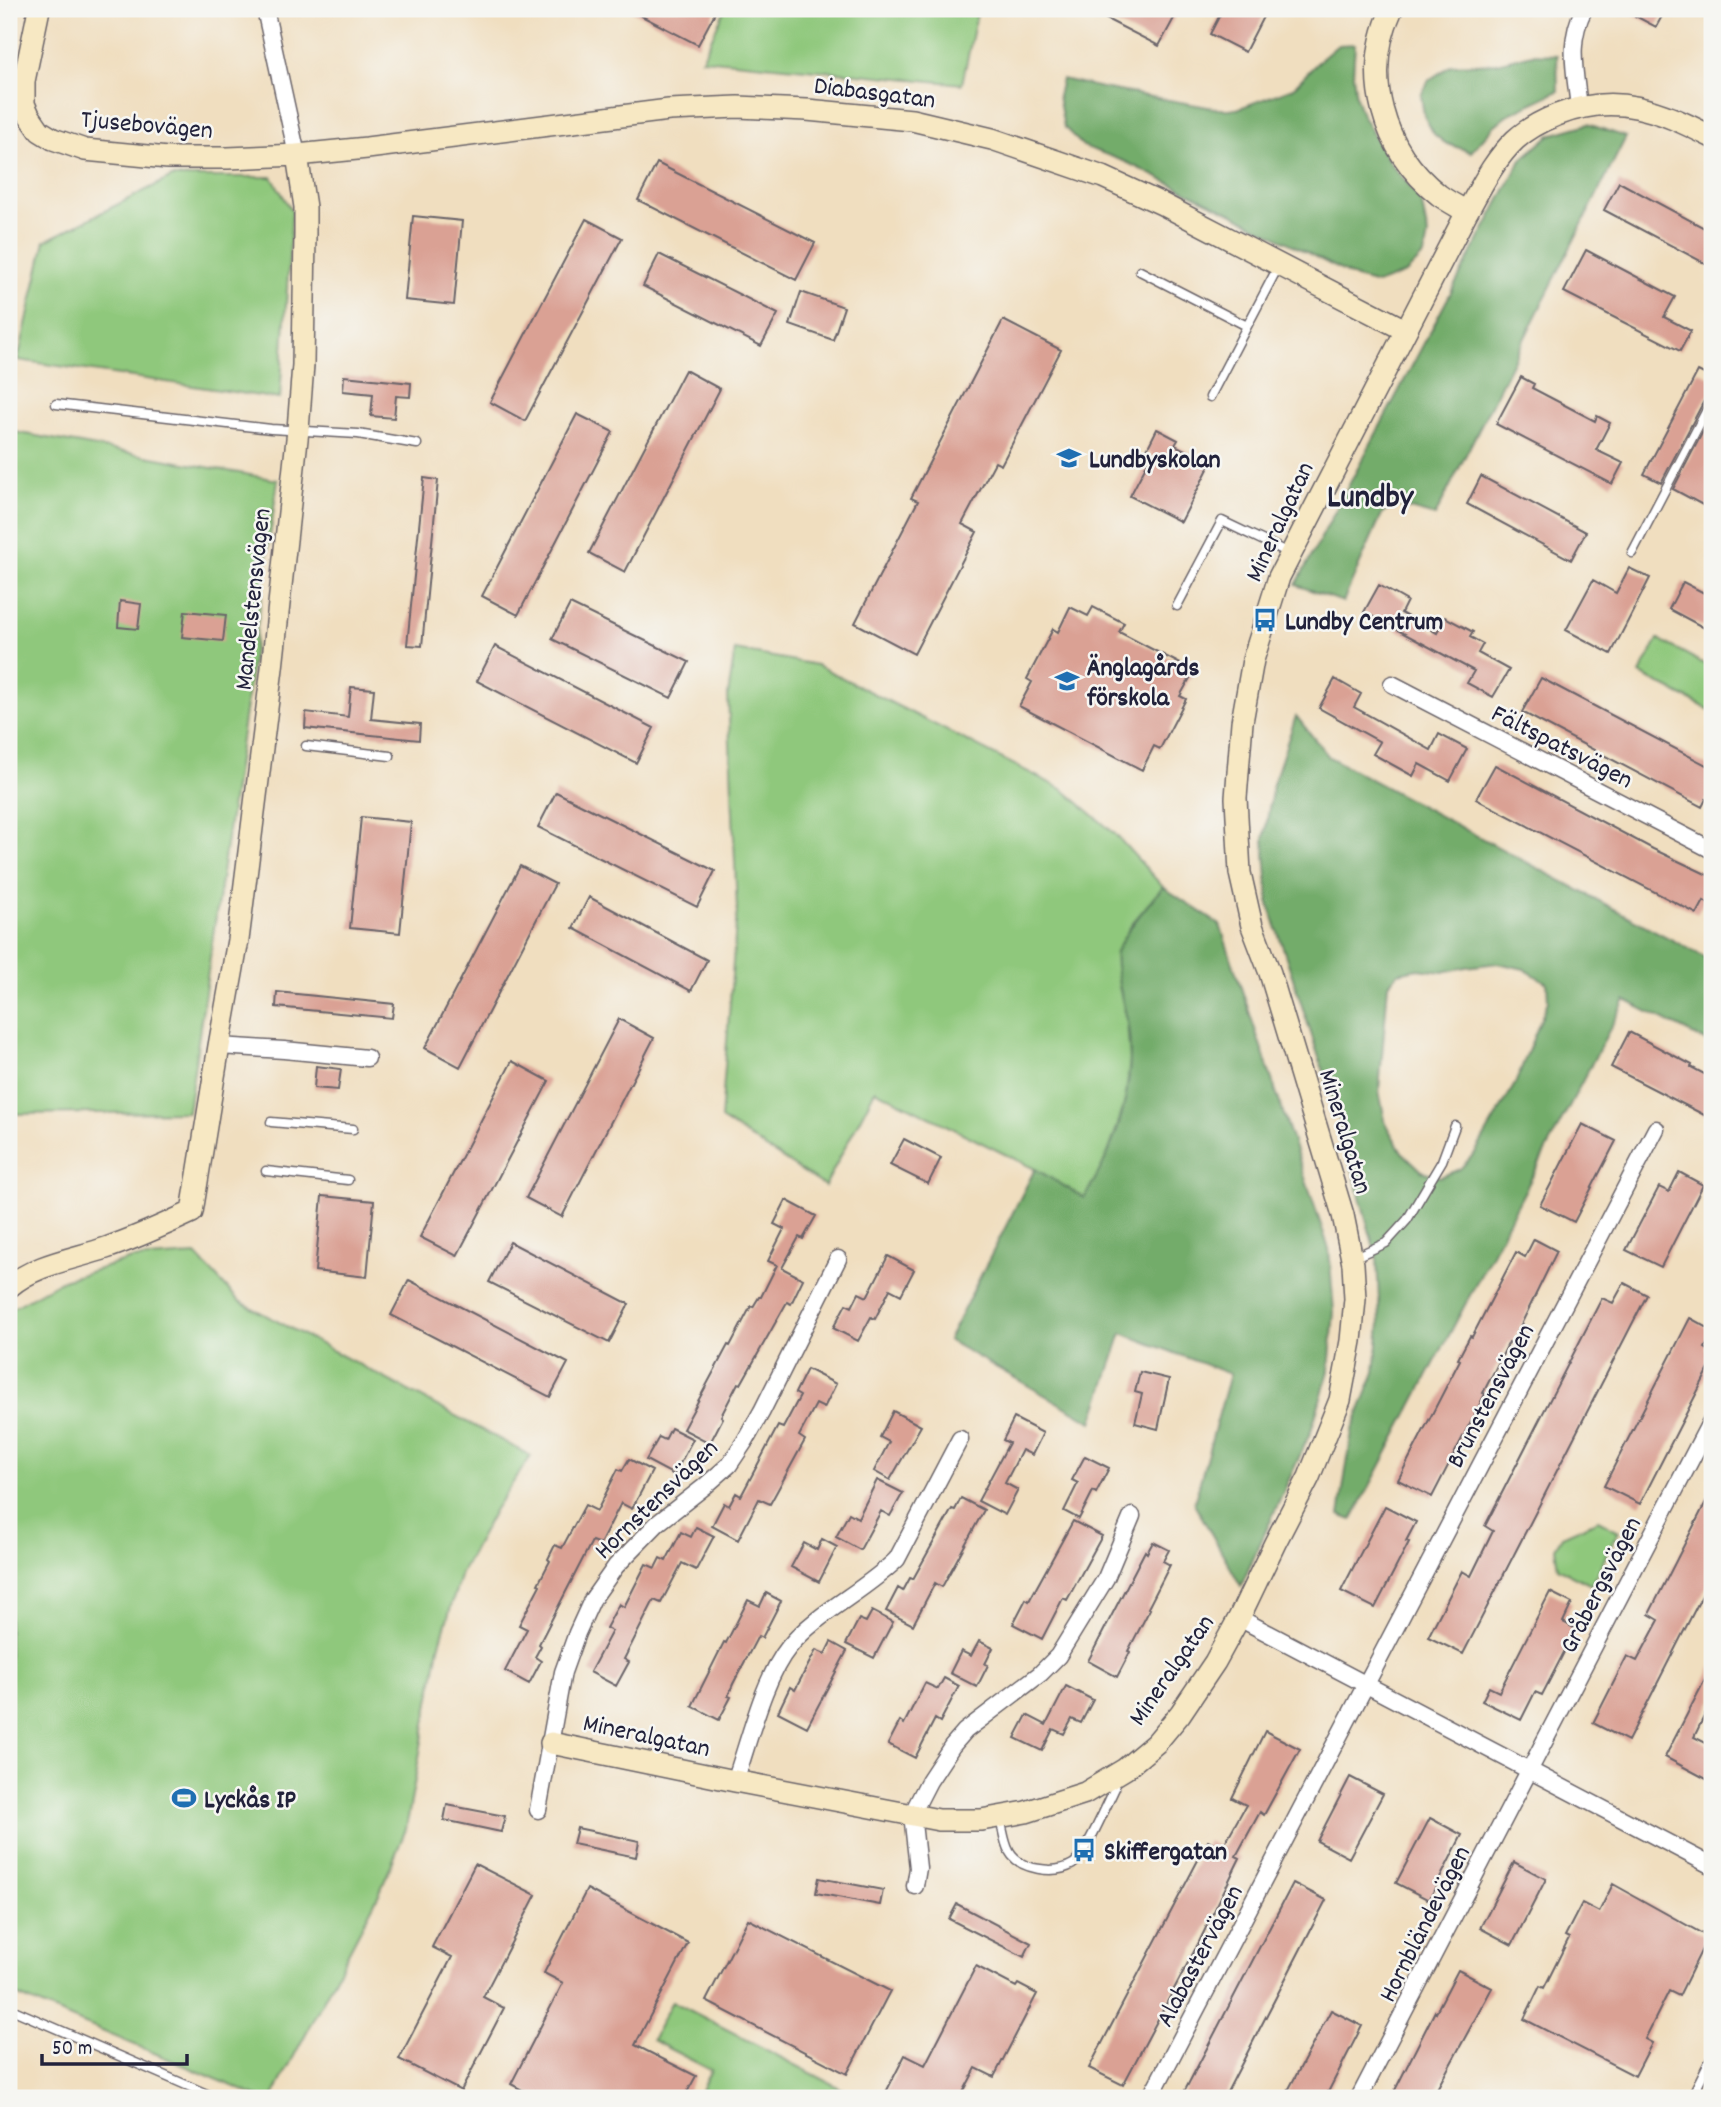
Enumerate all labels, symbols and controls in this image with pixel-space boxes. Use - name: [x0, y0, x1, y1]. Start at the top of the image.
- street label: Diabasgatan: [812, 69, 937, 120]
- street label: Tjusebovägen: [79, 102, 214, 151]
- place label: Lundbyskolan: [1089, 443, 1220, 480]
- school or university icon: Lundbyskolan: [1055, 444, 1083, 472]
- street label: Mineralgatan: [1237, 456, 1325, 589]
- district label: Lundby: [1327, 476, 1415, 523]
- street label: Mandelstensvägen: [227, 507, 282, 692]
- place label: Lundby Centrum: [1285, 605, 1443, 642]
- bus stop icon: Lundby Centrum: [1251, 606, 1279, 634]
- place label: Änglagårds förskola: [1086, 651, 1199, 718]
- school or university icon: Änglagårds förskola: [1053, 667, 1081, 695]
- street label: Fältspatsvägen: [1484, 697, 1639, 800]
- street label: Mineralgatan: [1307, 1065, 1380, 1199]
- street label: Brunstensvägen: [1438, 1318, 1546, 1475]
- street label: Hornstensvägen: [587, 1432, 728, 1569]
- street label: Gråbergsvägen: [1552, 1511, 1652, 1660]
- street label: Mineralgatan: [1121, 1608, 1225, 1734]
- street label: Mineralgatan: [579, 1706, 713, 1769]
- place label: Lyckås IP: [204, 1783, 296, 1820]
- sports icon: Lyckås IP: [170, 1784, 198, 1812]
- place label: Skiffergatan: [1104, 1835, 1227, 1872]
- bus stop icon: Skiffergatan: [1070, 1836, 1098, 1864]
- street label: Hornbländevägen: [1371, 1840, 1481, 2009]
- street label: Alabastervägen: [1148, 1879, 1254, 2034]
- scale bar: [42, 2023, 187, 2067]
- text: 50 m: [52, 2035, 92, 2065]

